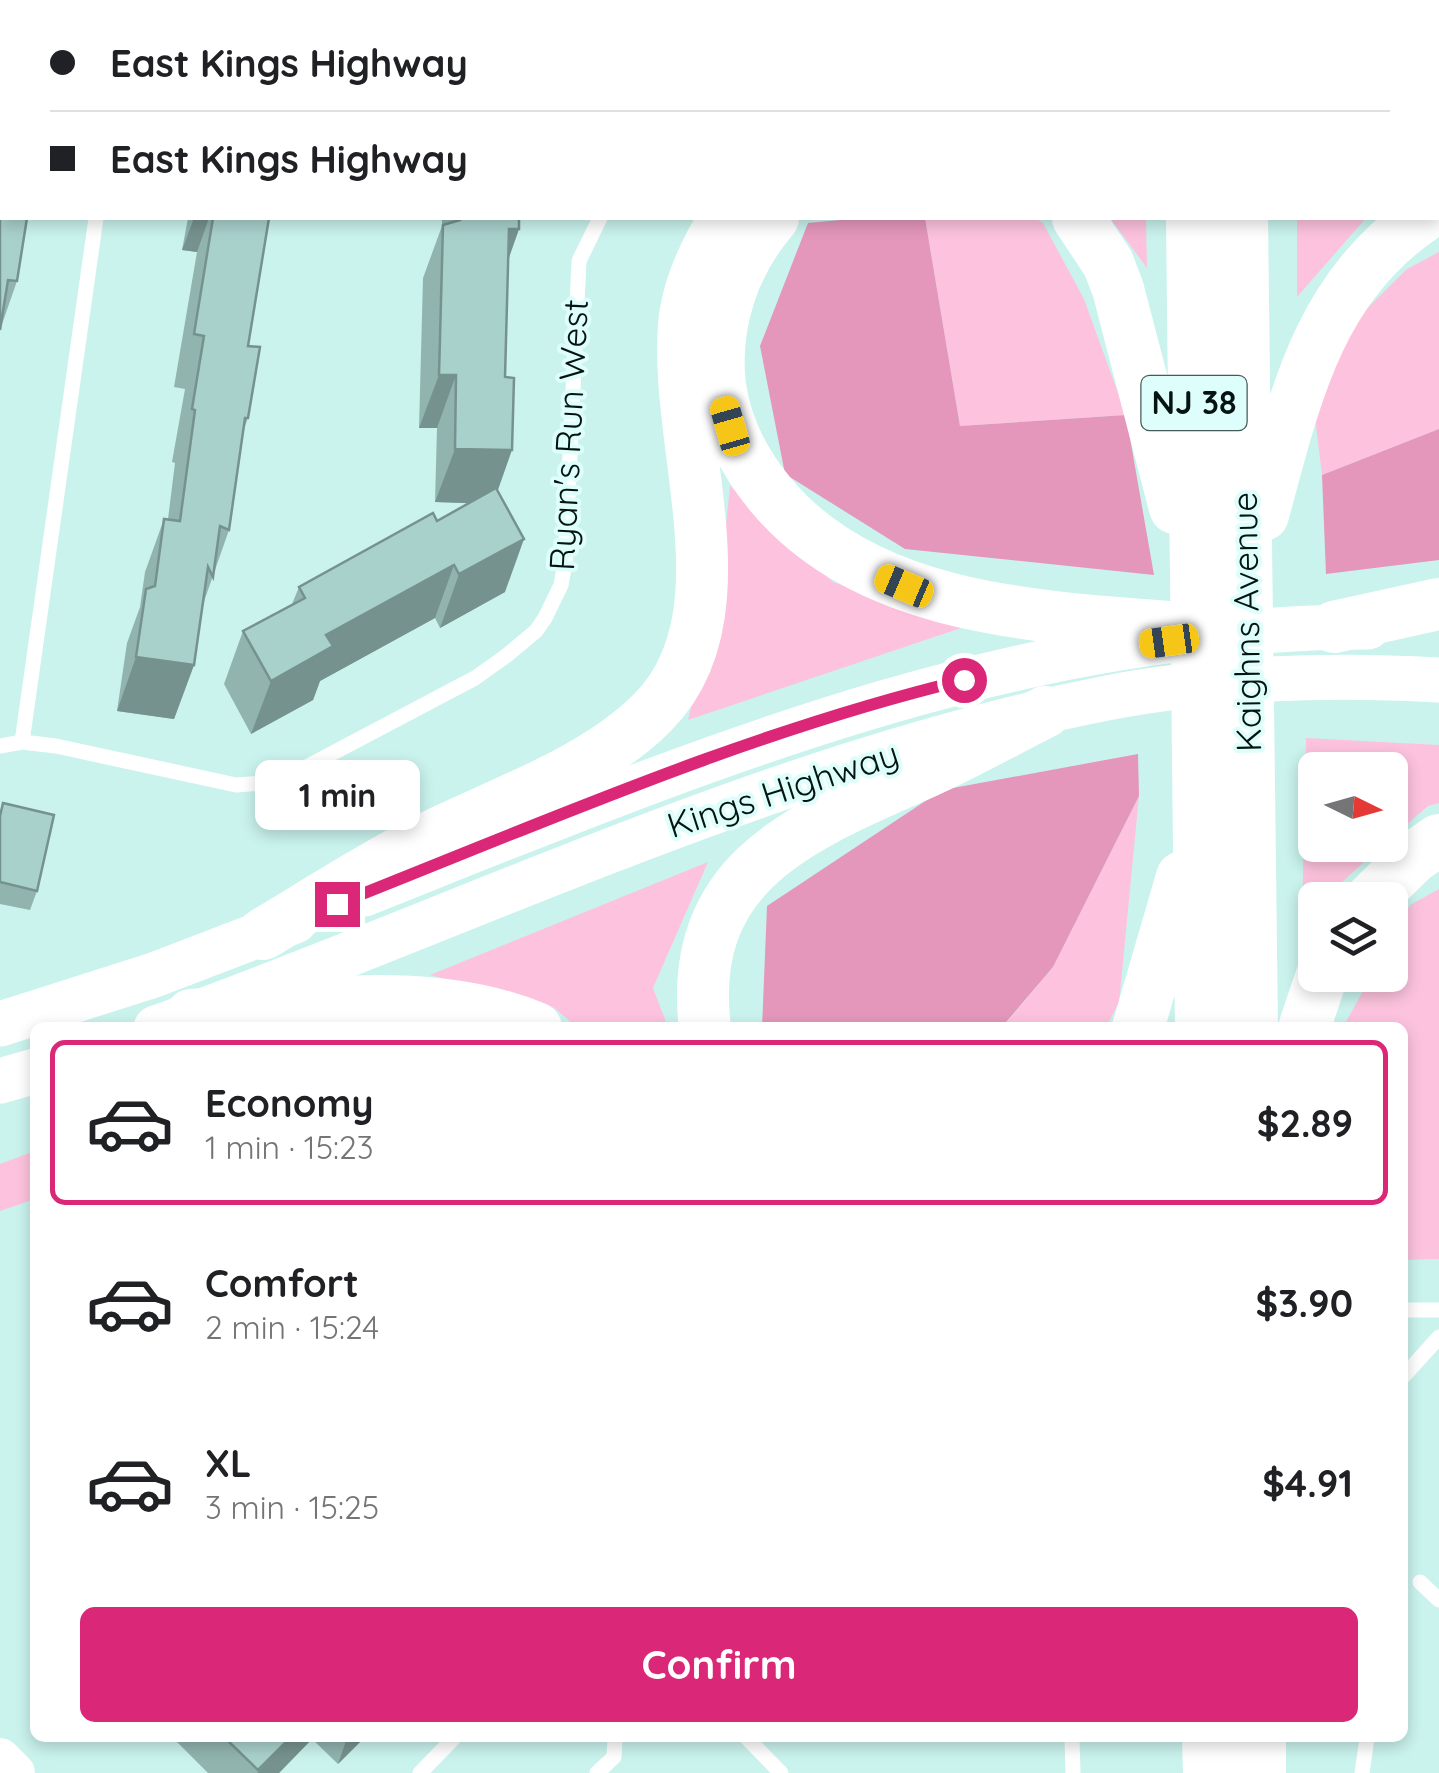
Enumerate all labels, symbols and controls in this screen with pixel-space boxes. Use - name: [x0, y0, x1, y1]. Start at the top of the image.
- text: East Kings Highway: [110, 39, 468, 87]
- text: East Kings Highway: [110, 135, 468, 183]
- street label: Ryan's Run West: [539, 298, 597, 572]
- road number: NJ 38: [1142, 376, 1246, 430]
- car: [707, 393, 753, 459]
- street label: Kaighns Avenue: [1222, 492, 1270, 752]
- car: [871, 560, 937, 612]
- car: [1137, 622, 1201, 660]
- route start: [942, 658, 987, 703]
- street label: Kings Highway: [661, 731, 904, 847]
- north arrow: [1298, 752, 1408, 862]
- map controls: [1298, 752, 1408, 992]
- callout: 1 min: [255, 759, 420, 829]
- text: 1 min: [299, 775, 376, 815]
- route end: [315, 882, 360, 927]
- button: layers: [1298, 882, 1408, 992]
- icon: car: [85, 1078, 175, 1168]
- text: Economy: [205, 1079, 374, 1127]
- text: $2.89: [1257, 1099, 1353, 1147]
- text: 1 min · 15:23: [205, 1127, 374, 1167]
- icon: car: [85, 1258, 175, 1348]
- text: Comfort: [205, 1259, 359, 1307]
- text: $3.90: [1256, 1279, 1353, 1327]
- text: 2 min · 15:24: [205, 1307, 379, 1347]
- icon: car: [85, 1438, 175, 1528]
- text: XL: [205, 1439, 251, 1487]
- text: $4.91: [1262, 1459, 1353, 1507]
- text: 3 min · 15:25: [205, 1487, 379, 1527]
- button: Confirm: [80, 1607, 1358, 1722]

